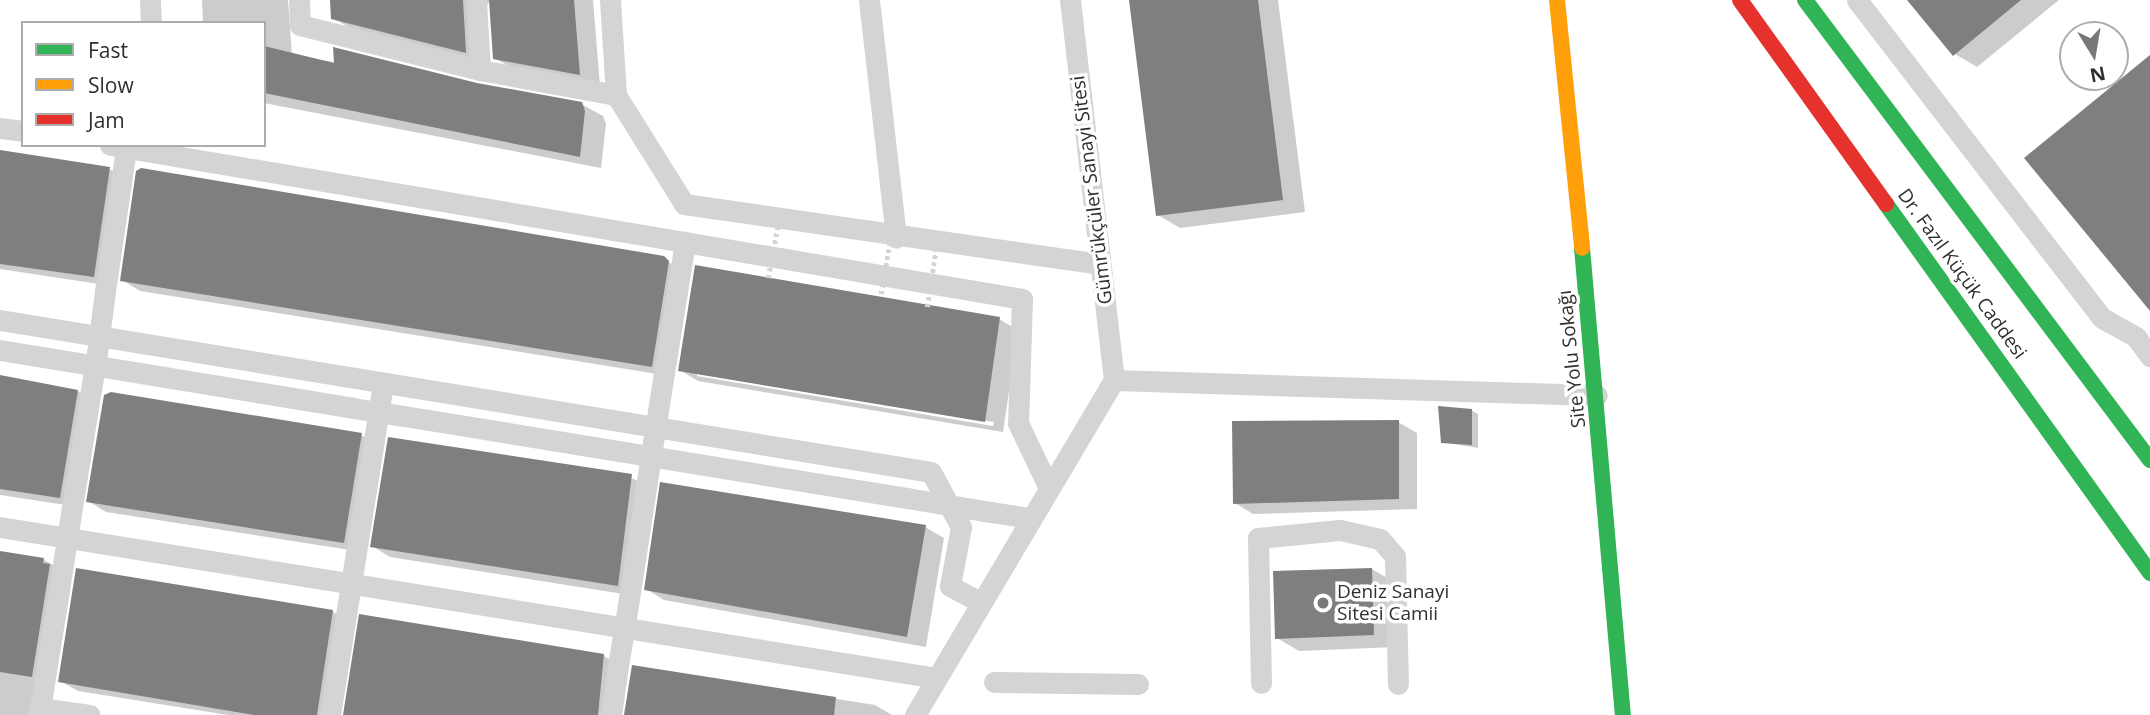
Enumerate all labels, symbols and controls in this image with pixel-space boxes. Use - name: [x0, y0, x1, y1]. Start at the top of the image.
- legend: [21, 21, 266, 147]
- north arrow: [2059, 21, 2129, 91]
- text: Fast: [88, 36, 128, 64]
- text: N: [2088, 60, 2108, 89]
- text: Slow: [88, 71, 134, 99]
- street label: Gümrükçüler Sanayi Sitesi: [1067, 74, 1117, 306]
- text: Jam: [88, 106, 125, 134]
- street label: Dr. Fazıl Küçük Caddesi: [1893, 185, 2031, 363]
- street label: Site Yolu Sokağı: [1553, 289, 1591, 429]
- place label: Deniz Sanayi Sitesi Camii: [1337, 581, 1449, 625]
- marker: Deniz Sanayi Sitesi Camii: [1315, 595, 1331, 611]

